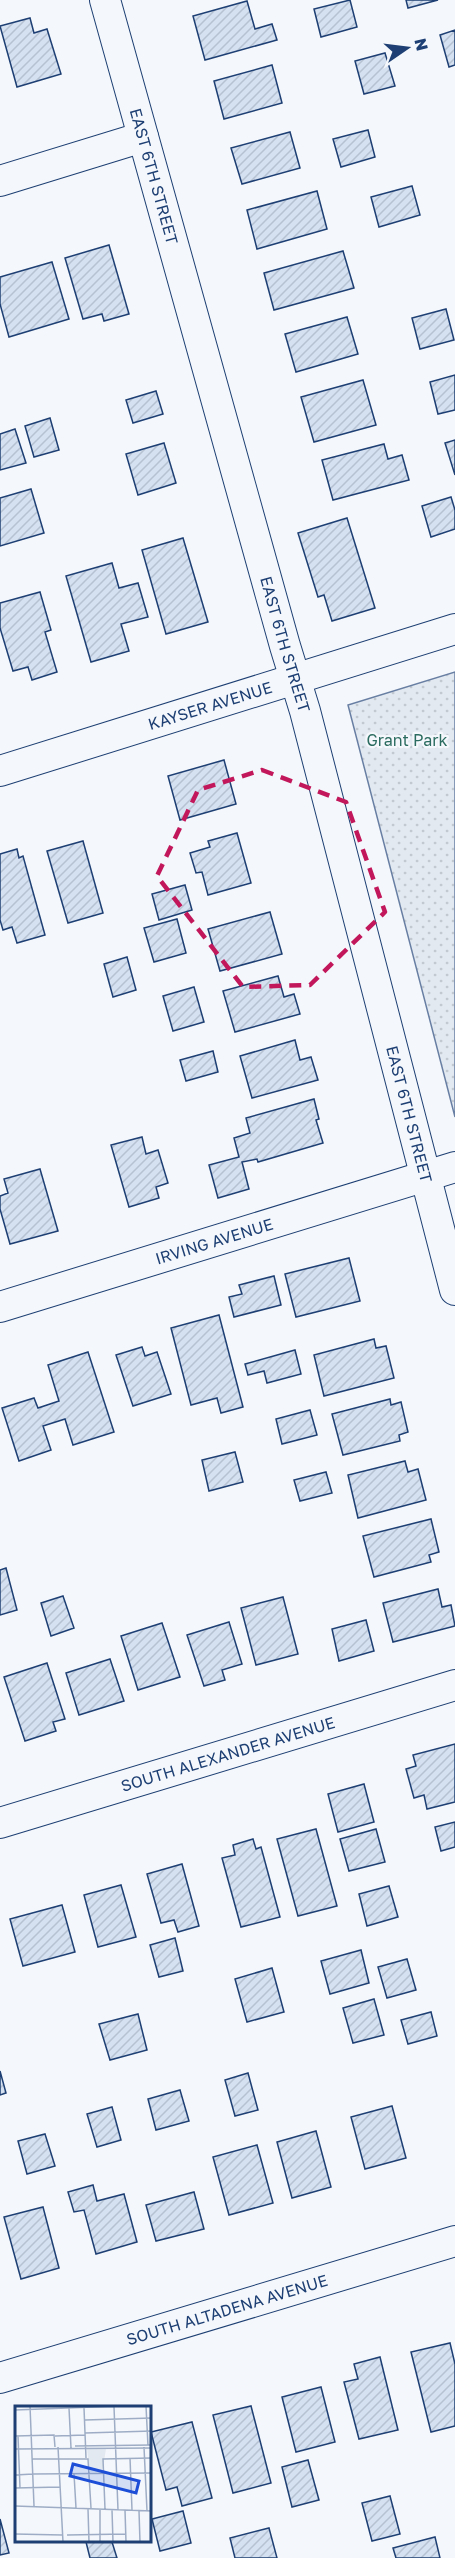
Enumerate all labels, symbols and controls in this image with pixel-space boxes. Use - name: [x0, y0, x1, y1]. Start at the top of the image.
- north arrow: [377, 18, 437, 78]
- text: N: [410, 36, 433, 53]
- street label: EAST 6TH STREET: [126, 106, 183, 247]
- street label: EAST 6TH STREET: [256, 574, 315, 715]
- street label: KAYSER AVENUE: [146, 677, 274, 734]
- park label: Grant Park: [366, 730, 448, 750]
- street label: EAST 6TH STREET: [382, 1043, 437, 1185]
- street label: IRVING AVENUE: [153, 1214, 275, 1269]
- street label: SOUTH ALEXANDER AVENUE: [118, 1712, 337, 1796]
- street label: SOUTH ALTADENA AVENUE: [124, 2270, 330, 2349]
- inset map: [15, 2406, 152, 2543]

